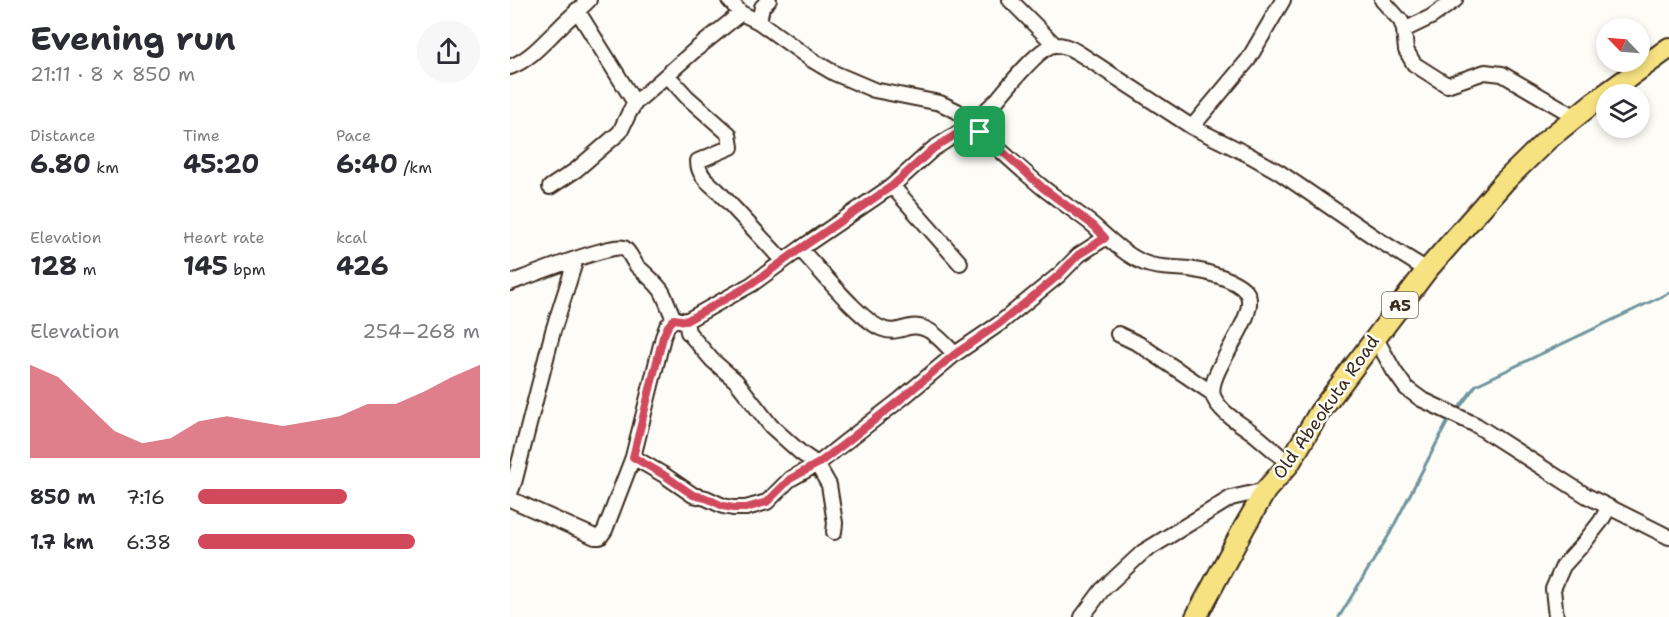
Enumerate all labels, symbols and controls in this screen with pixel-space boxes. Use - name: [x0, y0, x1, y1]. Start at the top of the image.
- text: Evening run: [30, 16, 236, 61]
- north arrow: [1596, 18, 1650, 72]
- map controls: [1596, 18, 1650, 138]
- button: share: [417, 20, 480, 83]
- text: 21:11 · 8 × 850 m: [30, 61, 195, 87]
- button: layers: [1596, 84, 1650, 138]
- pin: [954, 106, 1005, 157]
- icon: arrive: [963, 115, 996, 148]
- text: Distance: [30, 125, 96, 146]
- text: Time: [183, 125, 220, 146]
- text: Pace: [336, 125, 371, 146]
- text: 6.80: [30, 146, 91, 181]
- text: 45:20: [183, 146, 259, 181]
- text: 6:40: [336, 146, 398, 181]
- text: km: [91, 157, 119, 178]
- text: /km: [398, 157, 432, 178]
- text: Elevation: [30, 227, 102, 248]
- text: Heart rate: [183, 227, 265, 248]
- text: kcal: [336, 227, 367, 248]
- text: 128: [30, 248, 77, 283]
- text: 145: [183, 248, 228, 283]
- text: 426: [336, 248, 389, 283]
- text: m: [77, 259, 96, 280]
- text: bpm: [228, 259, 266, 280]
- road number: A5: [1382, 292, 1418, 318]
- text: Elevation: [30, 318, 120, 344]
- text: 254–268 m: [362, 318, 480, 344]
- street label: Old Abeokuta Road: [1267, 330, 1385, 484]
- text: 850 m: [30, 484, 96, 510]
- text: 7:16: [126, 484, 165, 510]
- text: 1.7 km: [30, 529, 94, 555]
- text: 6:38: [126, 529, 171, 555]

